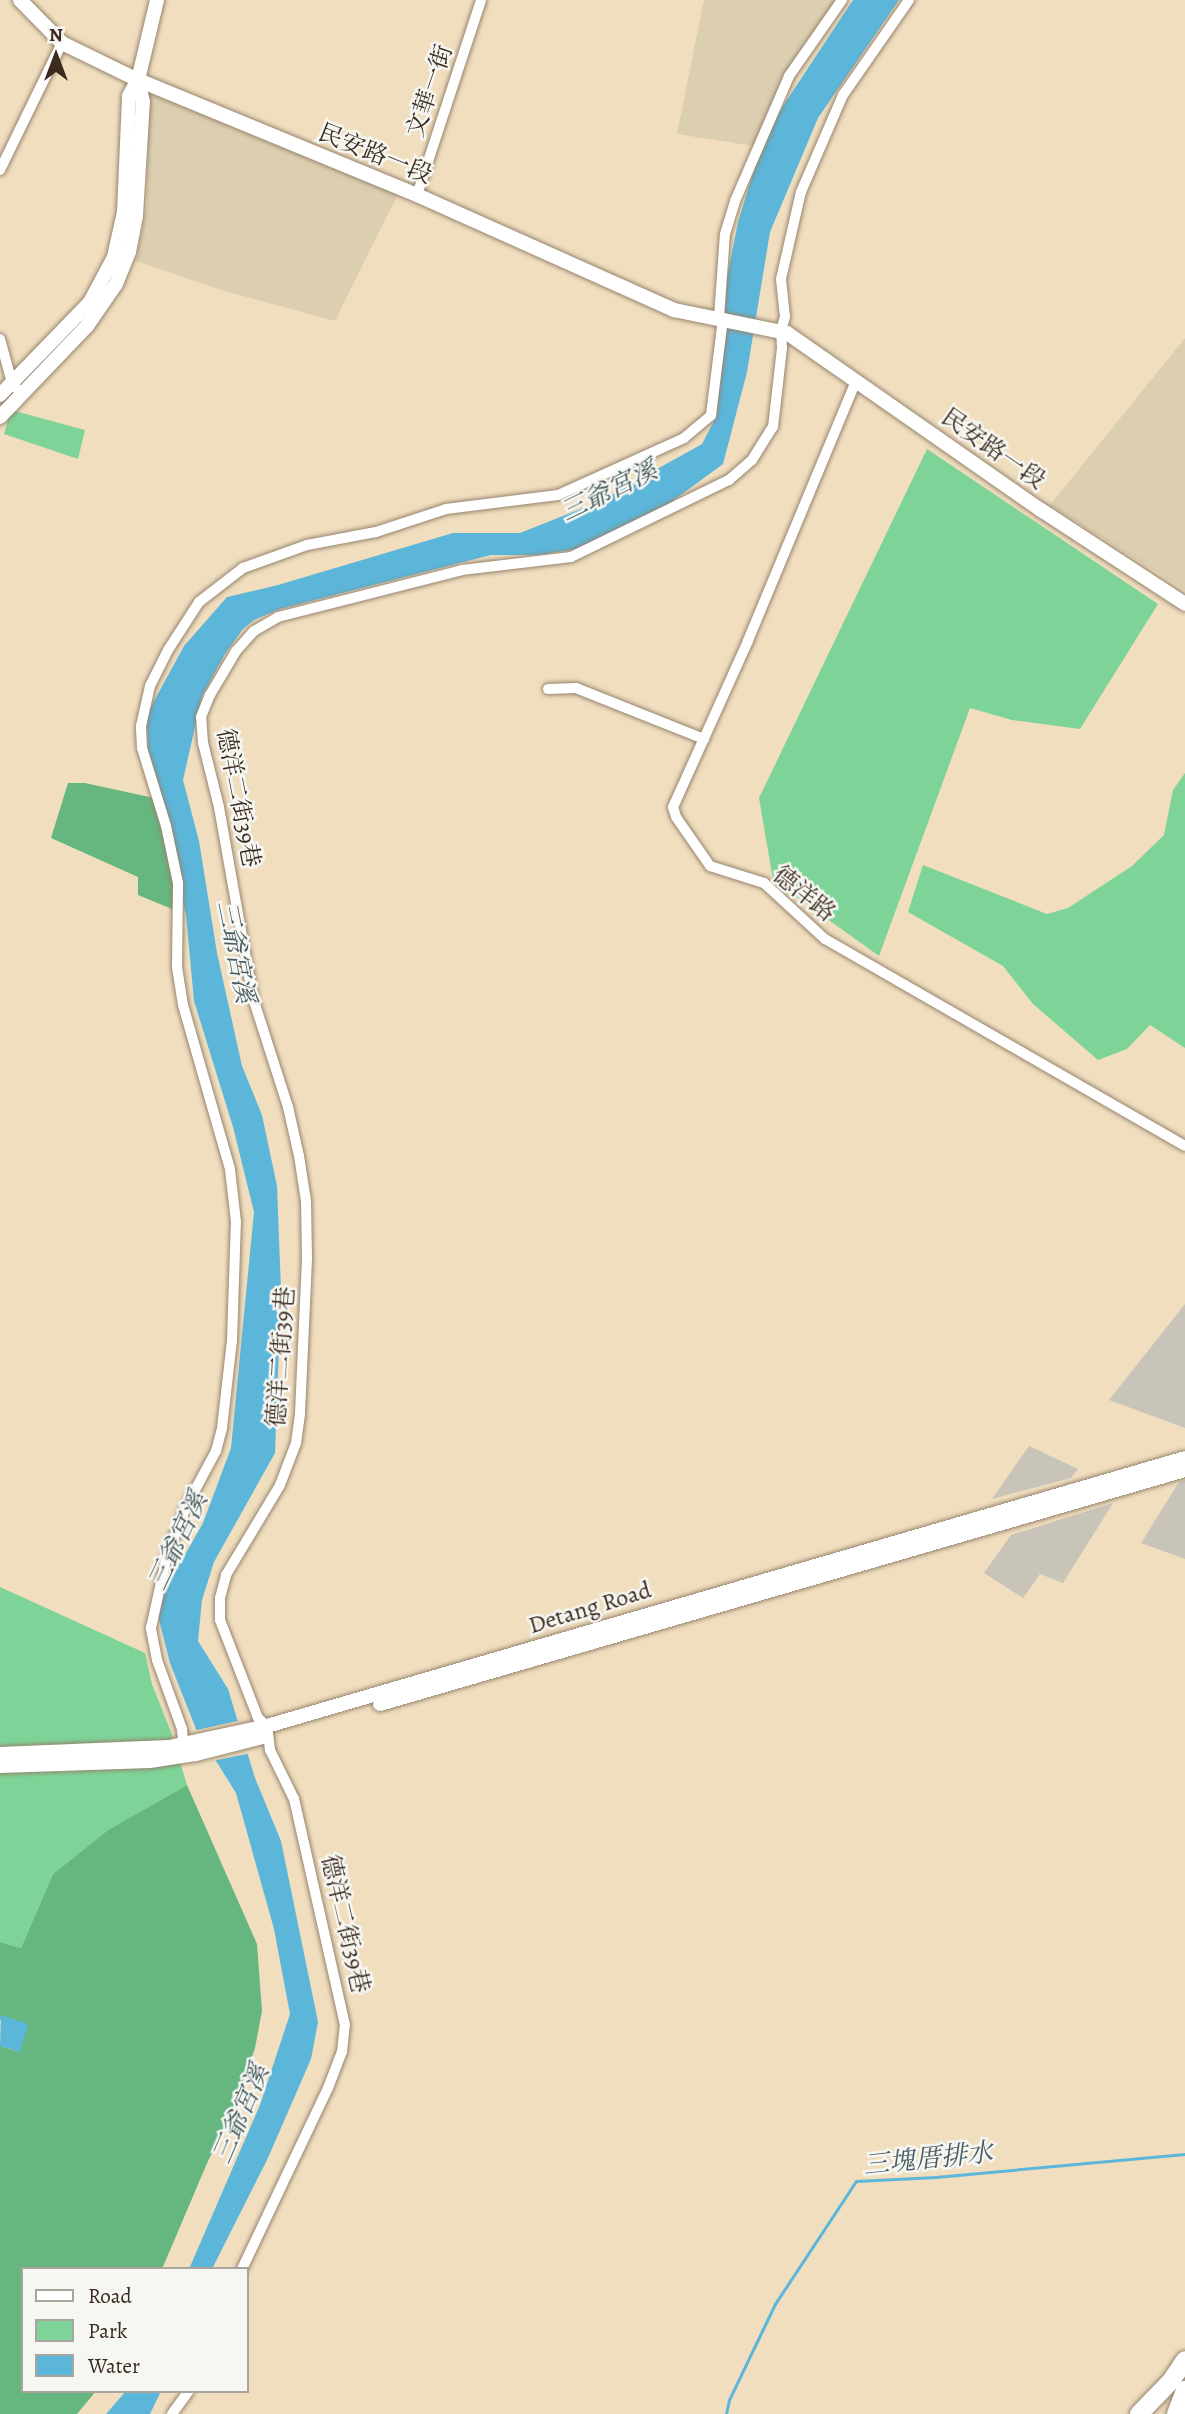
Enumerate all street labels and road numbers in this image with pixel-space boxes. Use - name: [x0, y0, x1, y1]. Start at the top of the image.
- street label: 文華一街: [401, 41, 459, 141]
- street label: 民安路一段: [314, 118, 436, 190]
- street label: 民安路一段: [936, 403, 1050, 495]
- street label: 德洋二街39巷: [210, 726, 266, 870]
- street label: 德洋路: [767, 860, 841, 928]
- street label: 德洋二街39巷: [262, 1286, 300, 1428]
- street label: Detang Road: [525, 1576, 655, 1640]
- street label: 德洋二街39巷: [315, 1852, 375, 1996]

